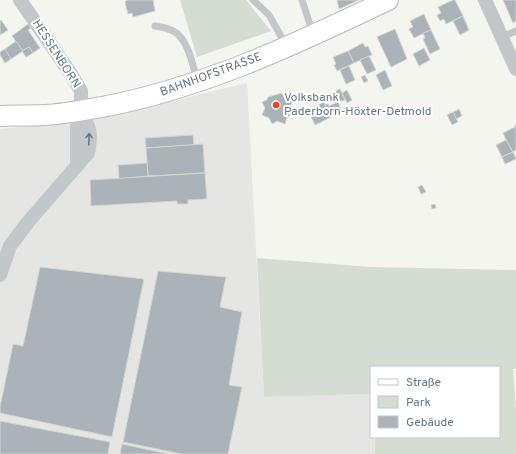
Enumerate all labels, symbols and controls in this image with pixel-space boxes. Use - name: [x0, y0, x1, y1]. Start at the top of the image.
- street label: HESSENBORN: [28, 17, 84, 91]
- street label: BAHNHOFSTRASSE: [158, 49, 264, 101]
- place label: Volksbank Paderborn-Höxter-Detmold: [284, 90, 432, 120]
- marker: Volksbank Paderborn-Höxter-Detmold: [271, 100, 281, 110]
- one-way arrow: [86, 133, 93, 146]
- legend: [370, 366, 500, 438]
- text: Straße: [406, 375, 441, 391]
- text: Park: [406, 395, 431, 411]
- text: Gebäude: [406, 415, 454, 431]

